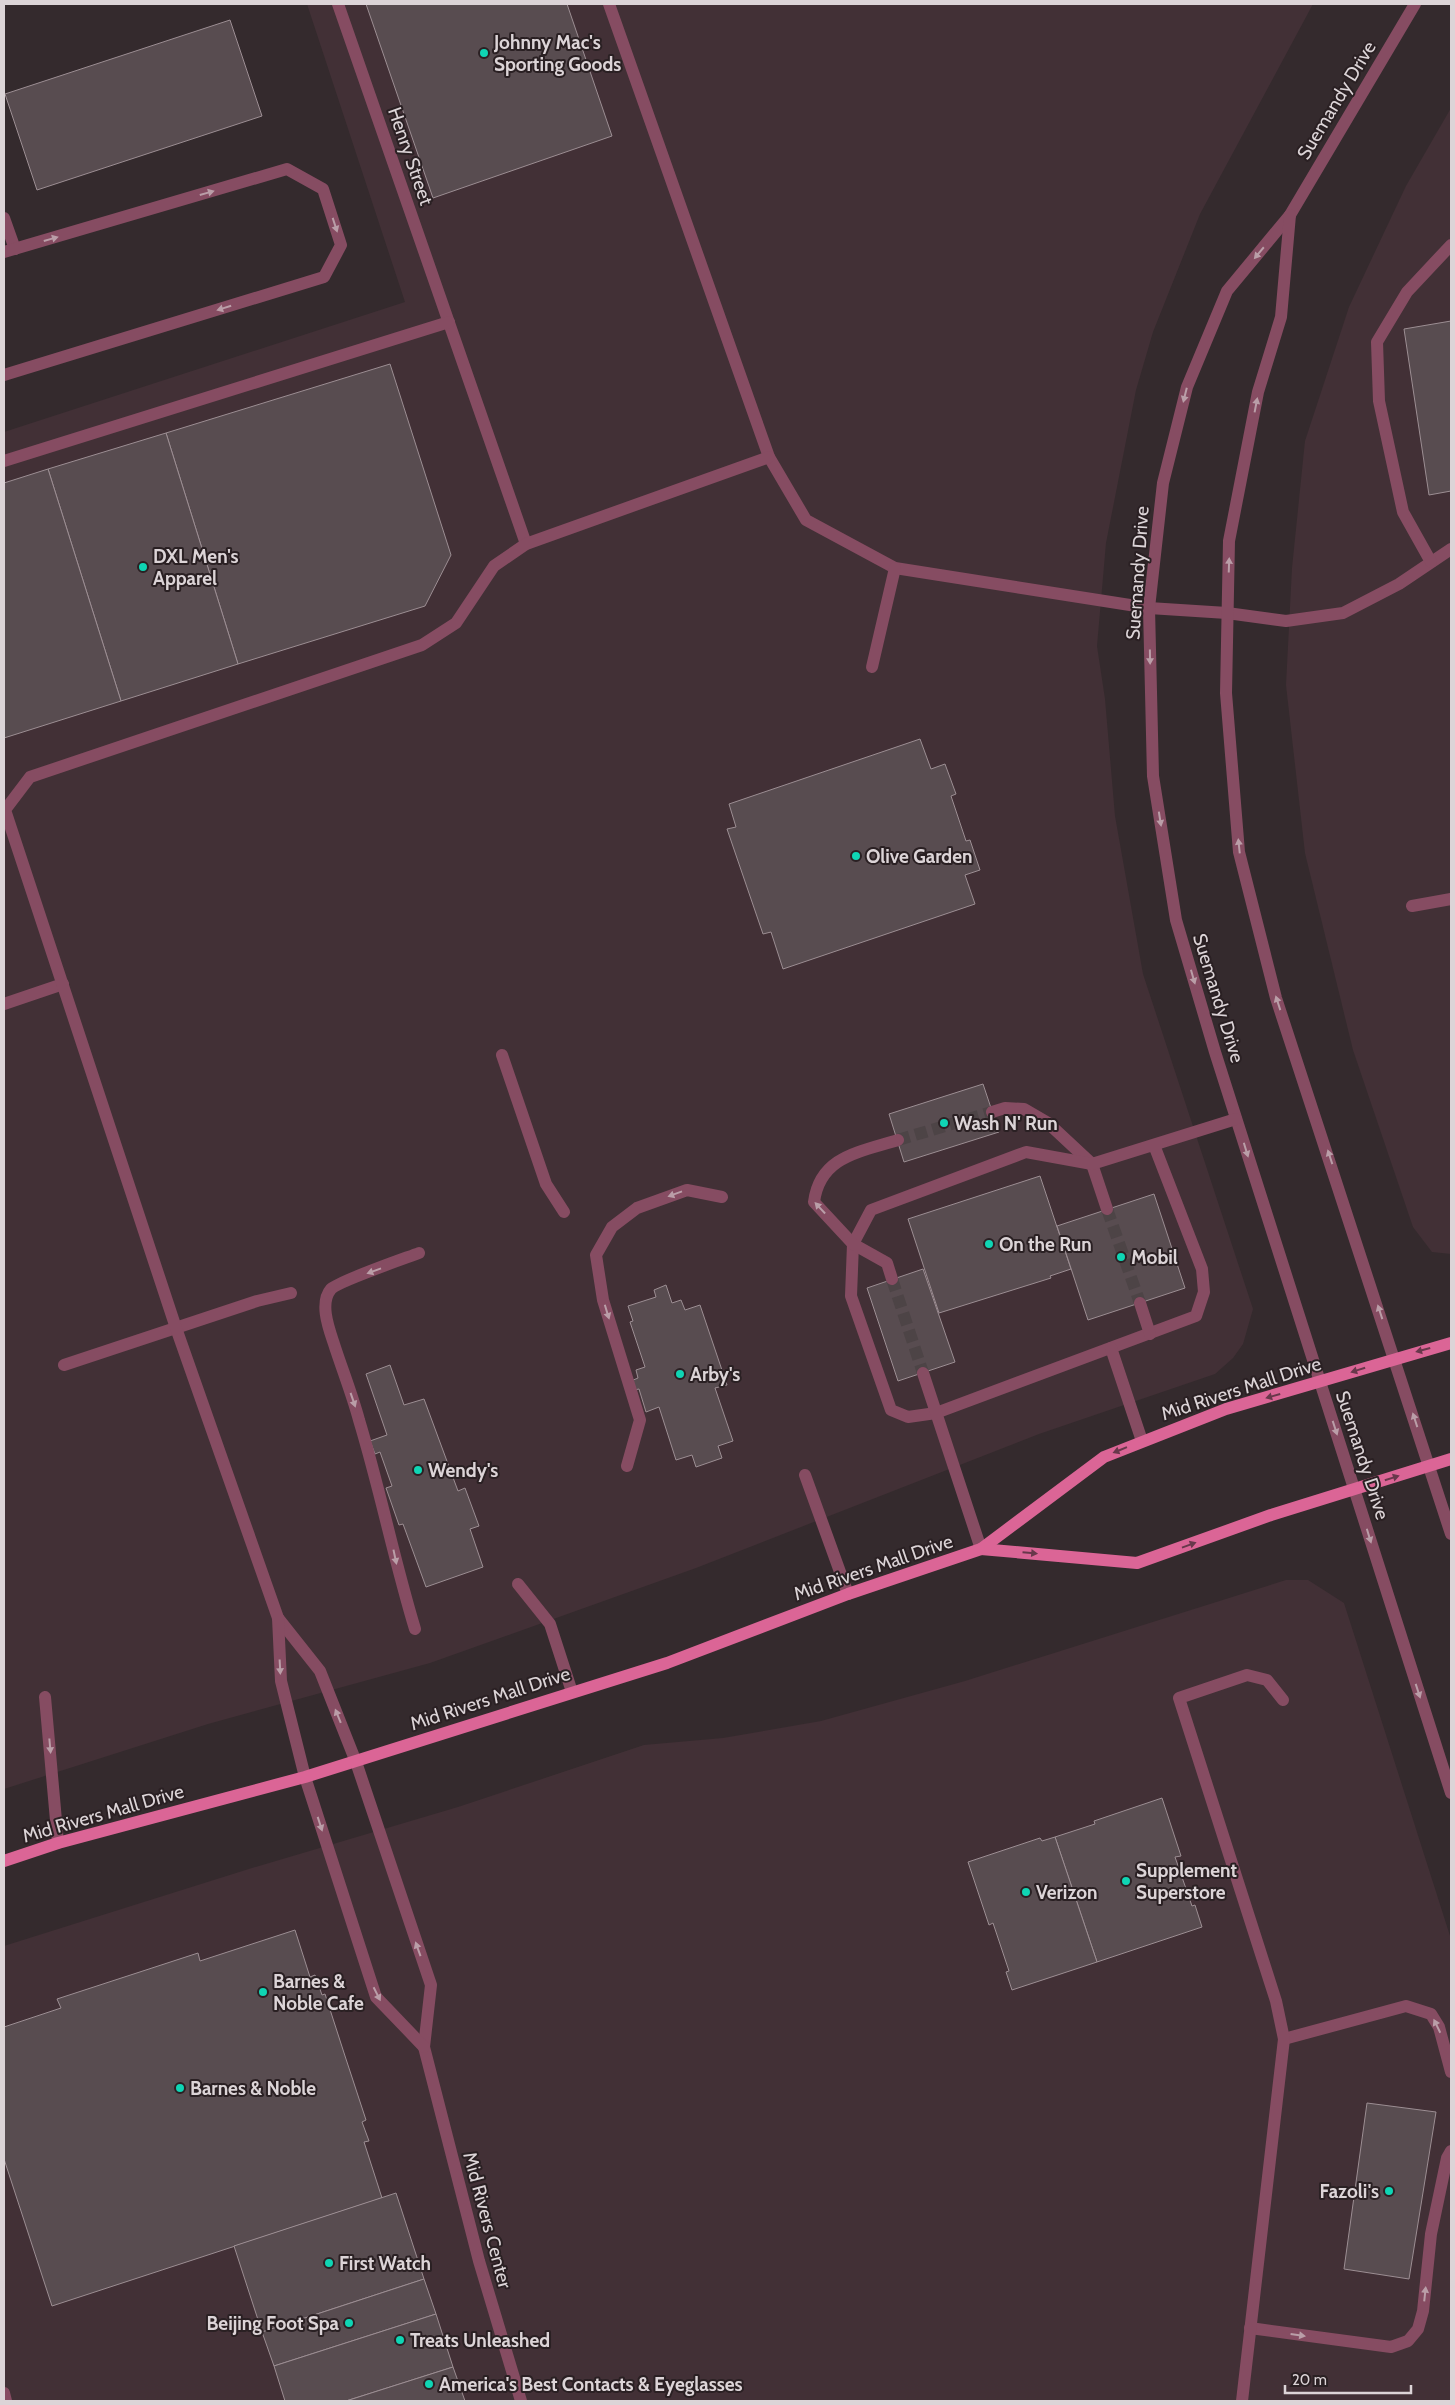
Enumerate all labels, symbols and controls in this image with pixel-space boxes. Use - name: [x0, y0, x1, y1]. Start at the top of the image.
- place label: Johnny Mac's Sporting Goods: [493, 31, 621, 76]
- street label: Suemandy Drive: [1292, 37, 1381, 164]
- marker: Johnny Mac's Sporting Goods: [478, 47, 490, 59]
- street label: Henry Street: [383, 104, 438, 209]
- one-way arrow: [199, 189, 214, 197]
- one-way arrow: [331, 218, 339, 233]
- one-way arrow: [43, 234, 58, 242]
- one-way arrow: [1253, 246, 1264, 259]
- one-way arrow: [216, 304, 231, 312]
- one-way arrow: [1180, 388, 1188, 403]
- one-way arrow: [1252, 396, 1260, 412]
- street label: Suemandy Drive: [1121, 505, 1154, 641]
- place label: DXL Men's Apparel: [153, 545, 239, 590]
- one-way arrow: [1225, 556, 1233, 572]
- marker: DXL Men's Apparel: [137, 561, 149, 573]
- one-way arrow: [1146, 649, 1154, 665]
- one-way arrow: [1156, 811, 1164, 827]
- one-way arrow: [1235, 837, 1243, 853]
- place label: Olive Garden: [866, 845, 972, 868]
- marker: Olive Garden: [850, 850, 862, 862]
- street label: Suemandy Drive: [1188, 931, 1249, 1066]
- one-way arrow: [1190, 970, 1198, 985]
- one-way arrow: [1274, 996, 1282, 1011]
- place label: Wash N' Run: [954, 1112, 1058, 1135]
- marker: Wash N' Run: [938, 1117, 950, 1129]
- one-way arrow: [1243, 1142, 1250, 1157]
- one-way arrow: [1325, 1150, 1333, 1165]
- one-way arrow: [667, 1190, 682, 1198]
- one-way arrow: [814, 1203, 826, 1215]
- place label: On the Run: [999, 1233, 1092, 1256]
- marker: On the Run: [983, 1238, 995, 1250]
- place label: Mobil: [1131, 1246, 1178, 1269]
- marker: Mobil: [1115, 1251, 1127, 1263]
- one-way arrow: [366, 1268, 381, 1275]
- one-way arrow: [1376, 1304, 1384, 1319]
- one-way arrow: [603, 1305, 611, 1320]
- one-way arrow: [1416, 1347, 1431, 1355]
- street label: Mid Rivers Mall Drive: [1158, 1352, 1324, 1425]
- place label: Arby's: [690, 1363, 740, 1386]
- one-way arrow: [1350, 1367, 1365, 1374]
- marker: Arby's: [674, 1368, 686, 1380]
- street label: Suemandy Drive: [1331, 1388, 1394, 1523]
- one-way arrow: [1266, 1392, 1281, 1400]
- one-way arrow: [349, 1393, 357, 1408]
- one-way arrow: [1411, 1412, 1419, 1427]
- one-way arrow: [1332, 1421, 1339, 1436]
- one-way arrow: [1112, 1446, 1127, 1454]
- place label: Wendy's: [428, 1459, 498, 1482]
- marker: Wendy's: [412, 1464, 424, 1476]
- one-way arrow: [1385, 1474, 1400, 1481]
- street label: Mid Rivers Mall Drive: [791, 1529, 956, 1605]
- one-way arrow: [1366, 1529, 1374, 1544]
- one-way arrow: [1182, 1541, 1197, 1549]
- one-way arrow: [391, 1549, 399, 1564]
- one-way arrow: [1022, 1549, 1038, 1557]
- one-way arrow: [276, 1659, 284, 1675]
- street label: Mid Rivers Mall Drive: [407, 1662, 573, 1735]
- one-way arrow: [1415, 1684, 1423, 1699]
- one-way arrow: [334, 1709, 341, 1724]
- one-way arrow: [46, 1738, 54, 1754]
- street label: Mid Rivers Mall Drive: [20, 1779, 187, 1848]
- one-way arrow: [316, 1816, 324, 1831]
- place label: Supplement Superstore: [1136, 1859, 1237, 1904]
- marker: Supplement Superstore: [1120, 1875, 1132, 1887]
- place label: Verizon: [1036, 1881, 1098, 1904]
- marker: Verizon: [1020, 1886, 1032, 1898]
- one-way arrow: [414, 1941, 421, 1956]
- place label: Barnes & Noble Cafe: [273, 1970, 364, 2015]
- marker: Barnes & Noble Cafe: [257, 1986, 269, 1998]
- one-way arrow: [373, 1987, 381, 2001]
- one-way arrow: [1433, 2018, 1441, 2033]
- place label: Barnes & Noble: [190, 2077, 316, 2100]
- marker: Barnes & Noble: [174, 2082, 186, 2094]
- street label: Mid Rivers Center: [458, 2149, 517, 2291]
- place label: Fazoli's: [1319, 2180, 1379, 2203]
- marker: Fazoli's: [1383, 2185, 1395, 2197]
- place label: First Watch: [339, 2252, 431, 2275]
- marker: First Watch: [323, 2257, 335, 2269]
- one-way arrow: [1421, 2286, 1429, 2302]
- place label: Beijing Foot Spa: [206, 2312, 340, 2335]
- marker: Beijing Foot Spa: [343, 2317, 355, 2329]
- place label: Treats Unleashed: [410, 2329, 550, 2352]
- one-way arrow: [1291, 2332, 1307, 2340]
- marker: Treats Unleashed: [394, 2334, 406, 2346]
- scale bar: [1285, 2362, 1411, 2394]
- text: 20 m: [1292, 2371, 1327, 2389]
- place label: America's Best Contacts & Eyeglasses: [439, 2373, 743, 2396]
- marker: America's Best Contacts & Eyeglasses: [423, 2378, 435, 2390]

